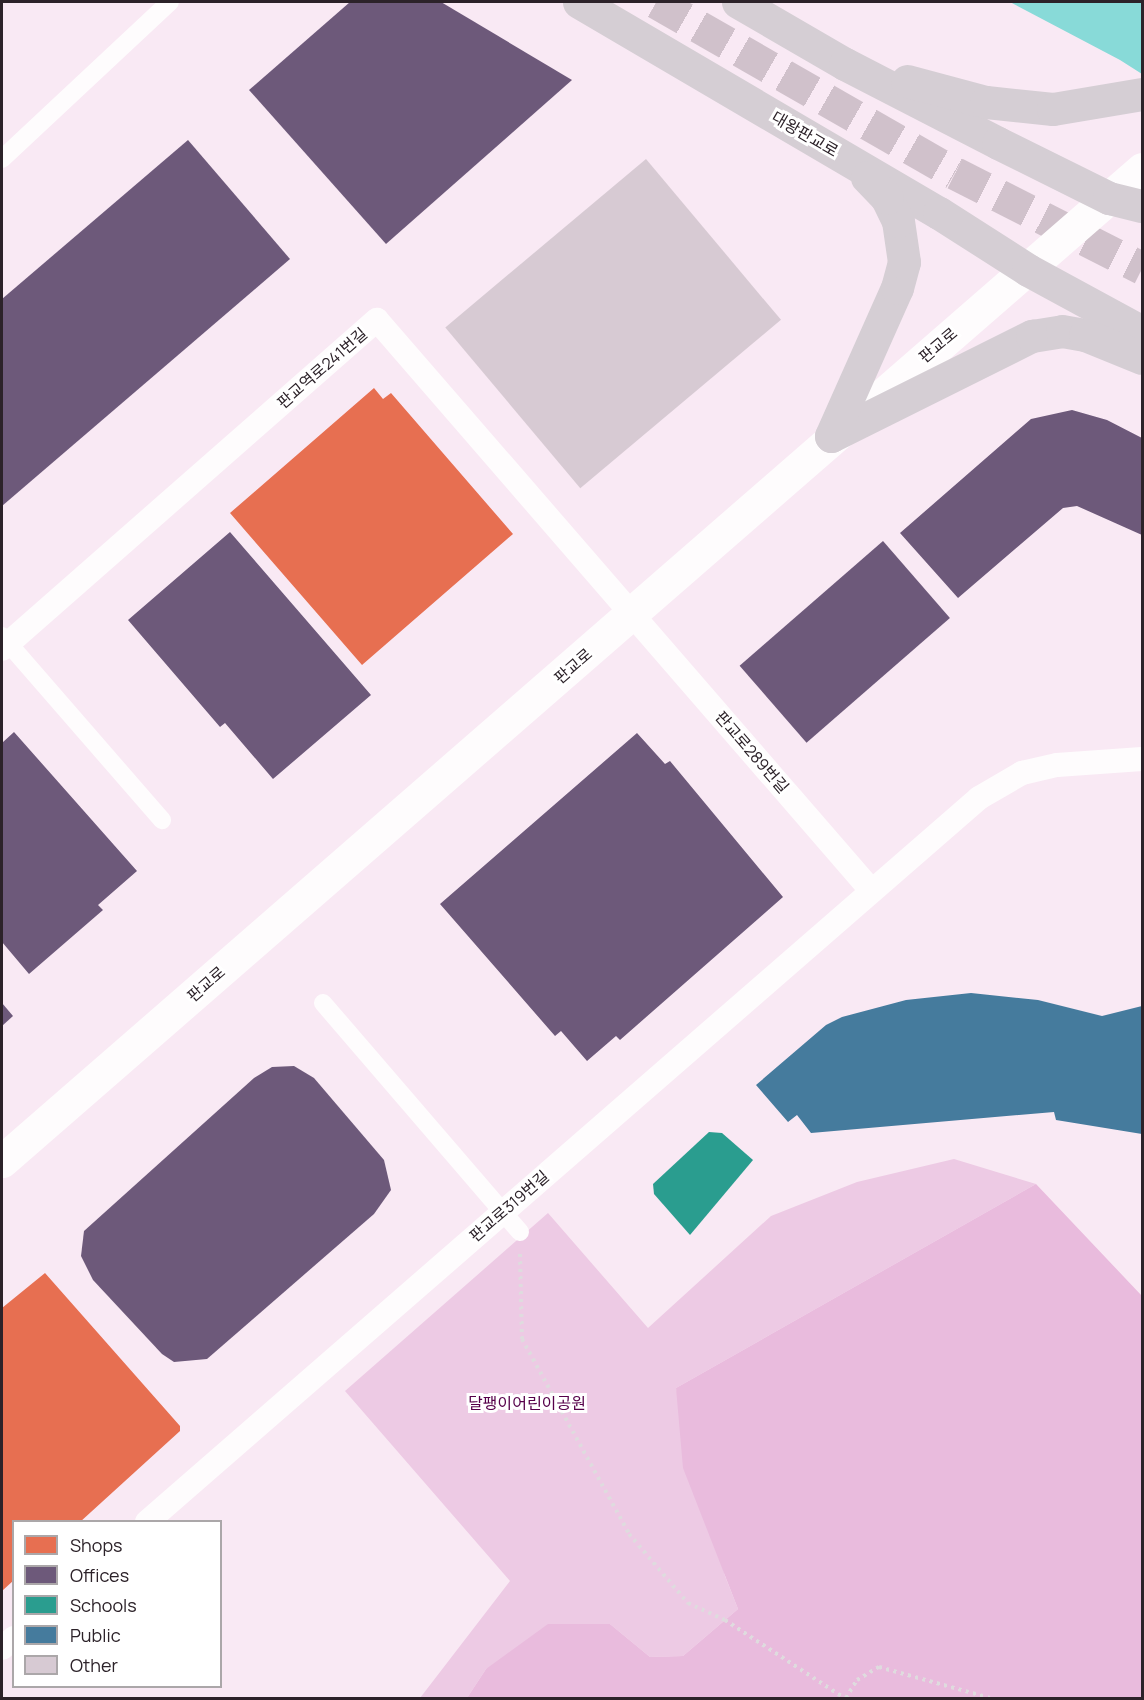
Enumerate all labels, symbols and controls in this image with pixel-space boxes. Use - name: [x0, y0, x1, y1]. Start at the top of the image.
- street label: 대왕판교로: [768, 107, 842, 161]
- street label: 판교로: [915, 323, 961, 367]
- street label: 판교역로241번길: [273, 324, 371, 412]
- street label: 판교로: [550, 644, 596, 688]
- street label: 판교로289번길: [711, 707, 793, 797]
- street label: 판교로: [183, 962, 229, 1006]
- street label: 판교로319번길: [465, 1166, 553, 1246]
- park label: 달팽이어린이공원: [468, 1393, 586, 1413]
- legend: [12, 1520, 222, 1688]
- text: Shops: [70, 1533, 122, 1557]
- text: Offices: [70, 1563, 129, 1587]
- text: Schools: [70, 1593, 137, 1617]
- text: Public: [70, 1623, 121, 1647]
- text: Other: [70, 1653, 118, 1677]

